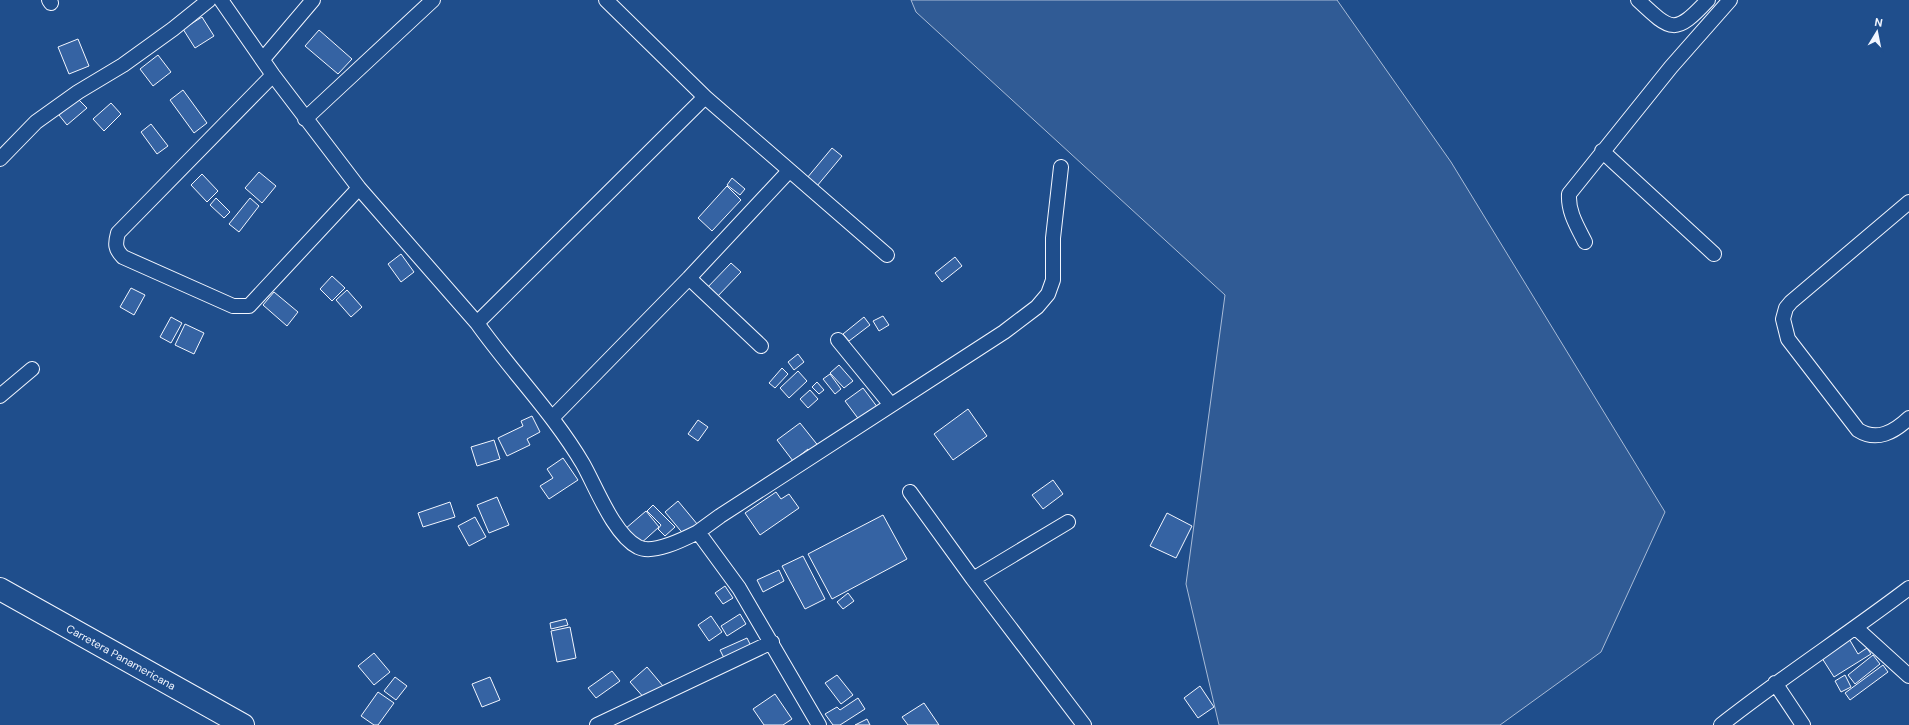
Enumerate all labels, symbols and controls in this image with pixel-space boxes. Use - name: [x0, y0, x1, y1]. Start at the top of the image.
- north arrow: [1857, 12, 1897, 52]
- text: N: [1874, 15, 1884, 30]
- street label: Carretera Panamericana: [64, 621, 178, 693]

